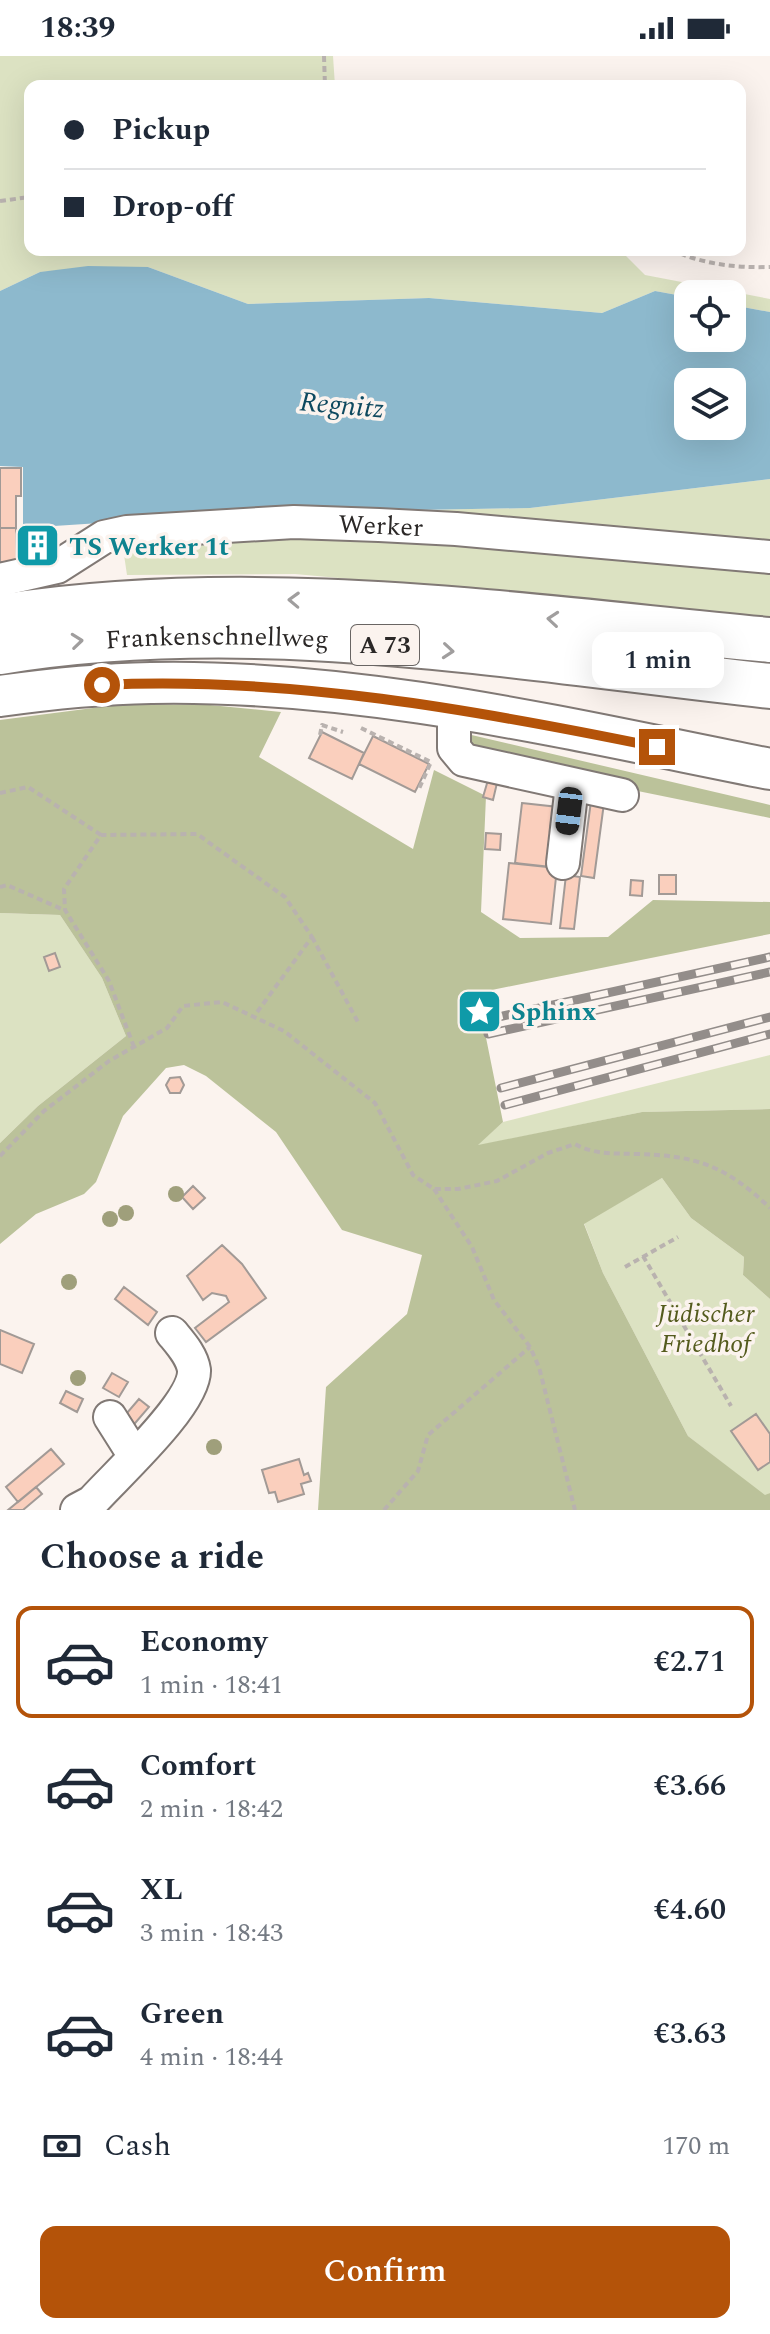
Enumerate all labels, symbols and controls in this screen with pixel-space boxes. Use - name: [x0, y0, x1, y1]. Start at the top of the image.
- text: 18:39: [40, 5, 115, 51]
- text: Pickup: [112, 107, 210, 153]
- text: Drop-off: [112, 184, 233, 230]
- map controls: [674, 280, 746, 440]
- button: locate: [674, 280, 746, 352]
- button: layers: [674, 368, 746, 440]
- water label: Regnitz: [298, 380, 386, 431]
- street label: Werker: [338, 505, 424, 548]
- building icon: TS Werker 1t: [14, 522, 62, 570]
- place label: TS Werker 1t: [69, 527, 229, 567]
- one-way arrow: [287, 591, 300, 608]
- one-way arrow: [546, 611, 559, 628]
- street label: Frankenschnellweg: [104, 616, 330, 660]
- road number: A 73: [351, 625, 419, 665]
- callout: 1 min: [591, 631, 723, 687]
- one-way arrow: [71, 633, 84, 650]
- text: 1 min: [624, 640, 692, 680]
- one-way arrow: [442, 642, 455, 659]
- route start: [84, 667, 120, 703]
- route end: [639, 729, 675, 765]
- car: [554, 786, 584, 836]
- place icon: Sphinx: [456, 987, 504, 1035]
- place label: Sphinx: [511, 992, 596, 1032]
- park label: Jüdischer Friedhof: [655, 1294, 756, 1364]
- text: Choose a ride: [40, 1530, 264, 1585]
- text: Economy: [140, 1619, 267, 1665]
- icon: car: [44, 1626, 116, 1698]
- text: €2.71: [654, 1639, 726, 1685]
- text: 1 min · 18:41: [140, 1665, 283, 1705]
- text: Comfort: [140, 1743, 256, 1789]
- icon: car: [44, 1750, 116, 1822]
- text: €3.66: [654, 1763, 726, 1809]
- text: 2 min · 18:42: [140, 1789, 283, 1829]
- text: XL: [140, 1867, 183, 1913]
- icon: car: [44, 1874, 116, 1946]
- text: €4.60: [654, 1887, 726, 1933]
- text: 3 min · 18:43: [140, 1913, 283, 1953]
- text: Green: [140, 1991, 224, 2037]
- icon: car: [44, 1998, 116, 2070]
- text: €3.63: [654, 2011, 726, 2057]
- text: 4 min · 18:44: [140, 2037, 283, 2077]
- text: Cash: [104, 2123, 171, 2169]
- icon: cash: [40, 2124, 84, 2168]
- text: 170 m: [662, 2126, 730, 2166]
- button: Confirm: [40, 2226, 730, 2318]

